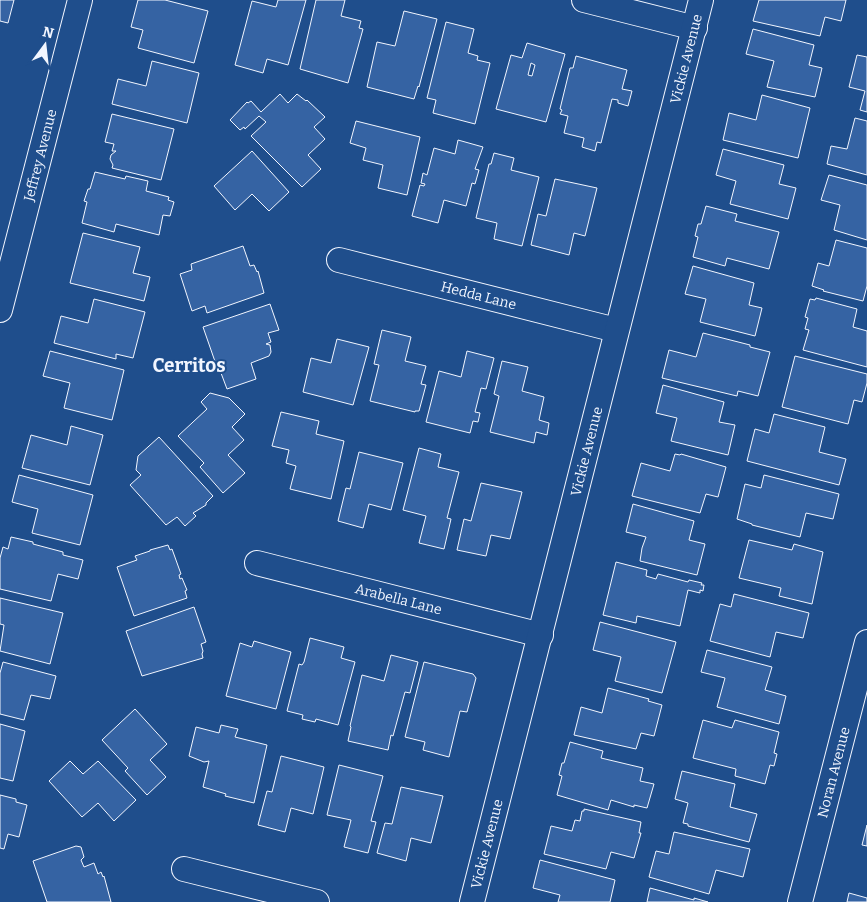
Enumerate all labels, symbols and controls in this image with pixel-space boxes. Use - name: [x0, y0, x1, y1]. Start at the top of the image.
- street label: Vickie Avenue: [667, 12, 706, 105]
- north arrow: [20, 20, 70, 70]
- text: N: [41, 23, 56, 43]
- street label: Jeffrey Avenue: [20, 107, 60, 204]
- street label: Hedda Lane: [439, 278, 518, 313]
- district label: Cerritos: [152, 354, 226, 377]
- street label: Vickie Avenue: [567, 405, 606, 498]
- street label: Arabella Lane: [353, 580, 444, 618]
- street label: Noran Avenue: [814, 725, 853, 820]
- street label: Vickie Avenue: [467, 797, 506, 890]

